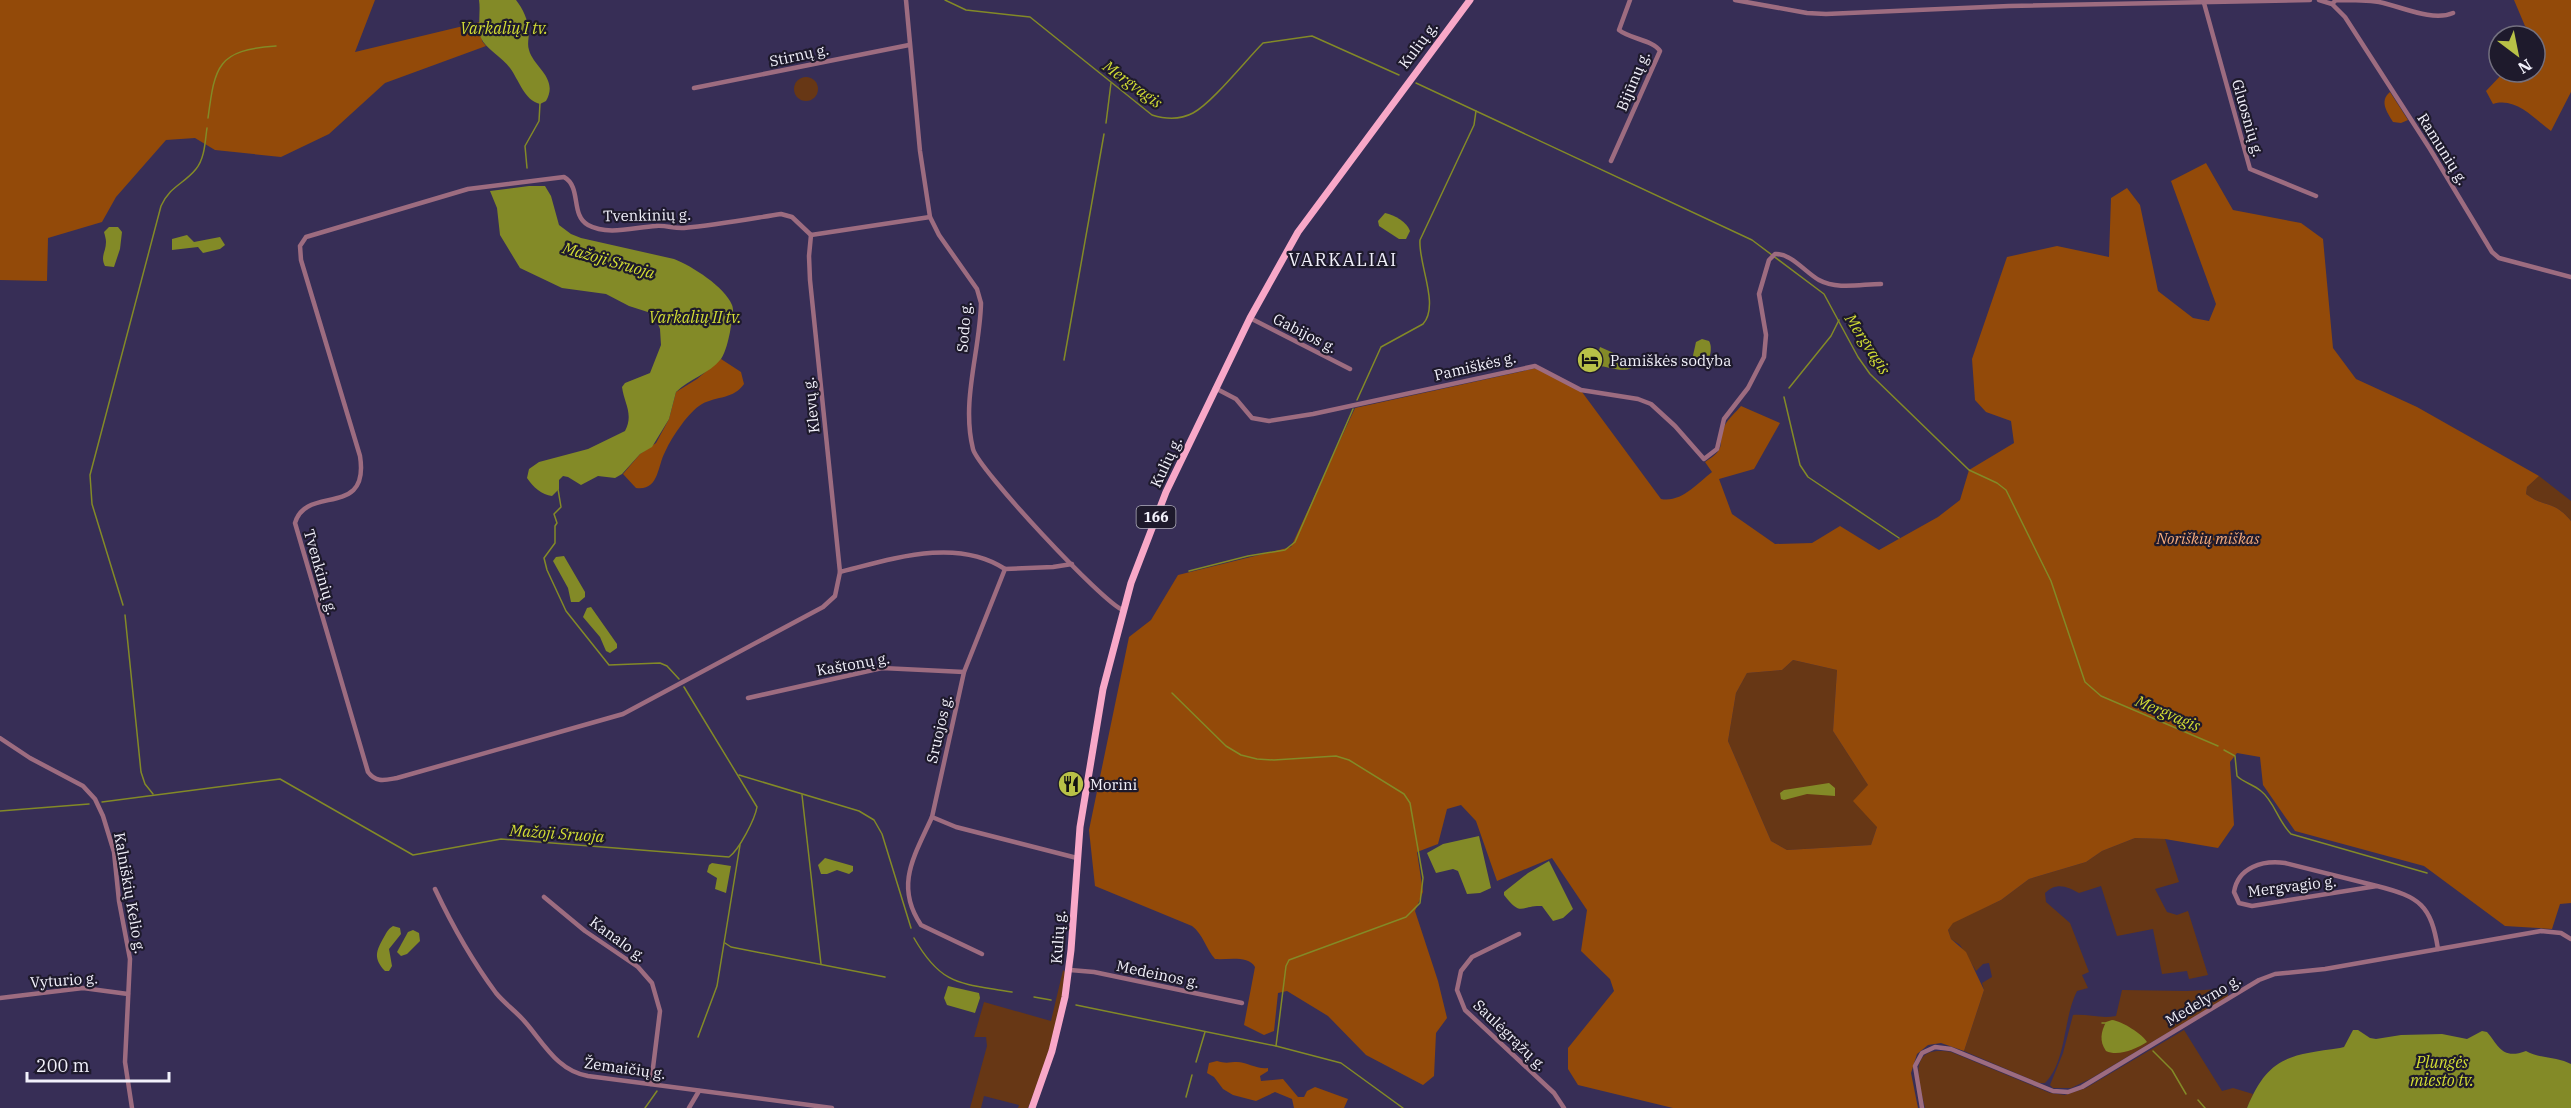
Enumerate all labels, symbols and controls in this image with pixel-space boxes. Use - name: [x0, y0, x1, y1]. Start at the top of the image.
- water label: Varkalių I tv.: [460, 18, 548, 38]
- street label: Kulių g.: [1394, 18, 1442, 72]
- north arrow: [2487, 24, 2547, 84]
- street label: Stirnų g.: [768, 39, 830, 71]
- street label: Bijūnų g.: [1612, 48, 1654, 114]
- water label: Mergvagis: [1099, 55, 1167, 112]
- text: N: [2514, 55, 2536, 79]
- street label: Gluosnių g.: [2228, 77, 2268, 159]
- street label: Ramunių g.: [2413, 109, 2473, 189]
- street label: Tvenkinių g.: [603, 205, 691, 225]
- water label: Mažoji Sruoja: [560, 237, 658, 283]
- district label: VARKALIAI: [1288, 248, 1398, 271]
- street label: Sodo g.: [952, 301, 976, 353]
- water label: Varkalių II tv.: [649, 307, 741, 327]
- street label: Gabijos g.: [1270, 309, 1340, 357]
- water label: Mergvagis: [1840, 309, 1895, 378]
- hotel icon: Pamiškės sodyba: [1575, 345, 1605, 375]
- street label: Pamiškės g.: [1432, 347, 1518, 385]
- place label: Pamiškės sodyba: [1610, 351, 1731, 370]
- street label: Klevų g.: [799, 376, 823, 434]
- street label: Kulių g.: [1146, 434, 1186, 490]
- road number: 166: [1136, 506, 1176, 528]
- street label: Tvenkinių g.: [300, 527, 342, 617]
- park label: Noriškių miškas: [2155, 529, 2260, 548]
- street label: Kaštonų g.: [815, 648, 891, 680]
- water label: Mergvagis: [2132, 690, 2203, 736]
- street label: Sruojos g.: [922, 693, 956, 765]
- restaurant icon: Morini: [1056, 769, 1086, 799]
- place label: Morini: [1090, 775, 1137, 794]
- water label: Mažoji Sruoja: [508, 820, 605, 846]
- street label: Kalniškių Kelio g.: [110, 831, 150, 955]
- street label: Mergvagio g.: [2247, 871, 2337, 901]
- street label: Kulių g.: [1047, 909, 1069, 965]
- street label: Kanalo g.: [586, 912, 650, 966]
- street label: Medeinos g.: [1115, 956, 1201, 992]
- street label: Vyturio g.: [29, 968, 99, 992]
- street label: Medelyno g.: [2162, 970, 2244, 1030]
- street label: Saulėgrąžų g.: [1469, 995, 1551, 1075]
- scale bar: [27, 1045, 170, 1083]
- water label: Plungės miesto tv.: [2410, 1052, 2474, 1090]
- street label: Žemaičių g.: [583, 1053, 667, 1083]
- text: 200 m: [36, 1054, 90, 1077]

